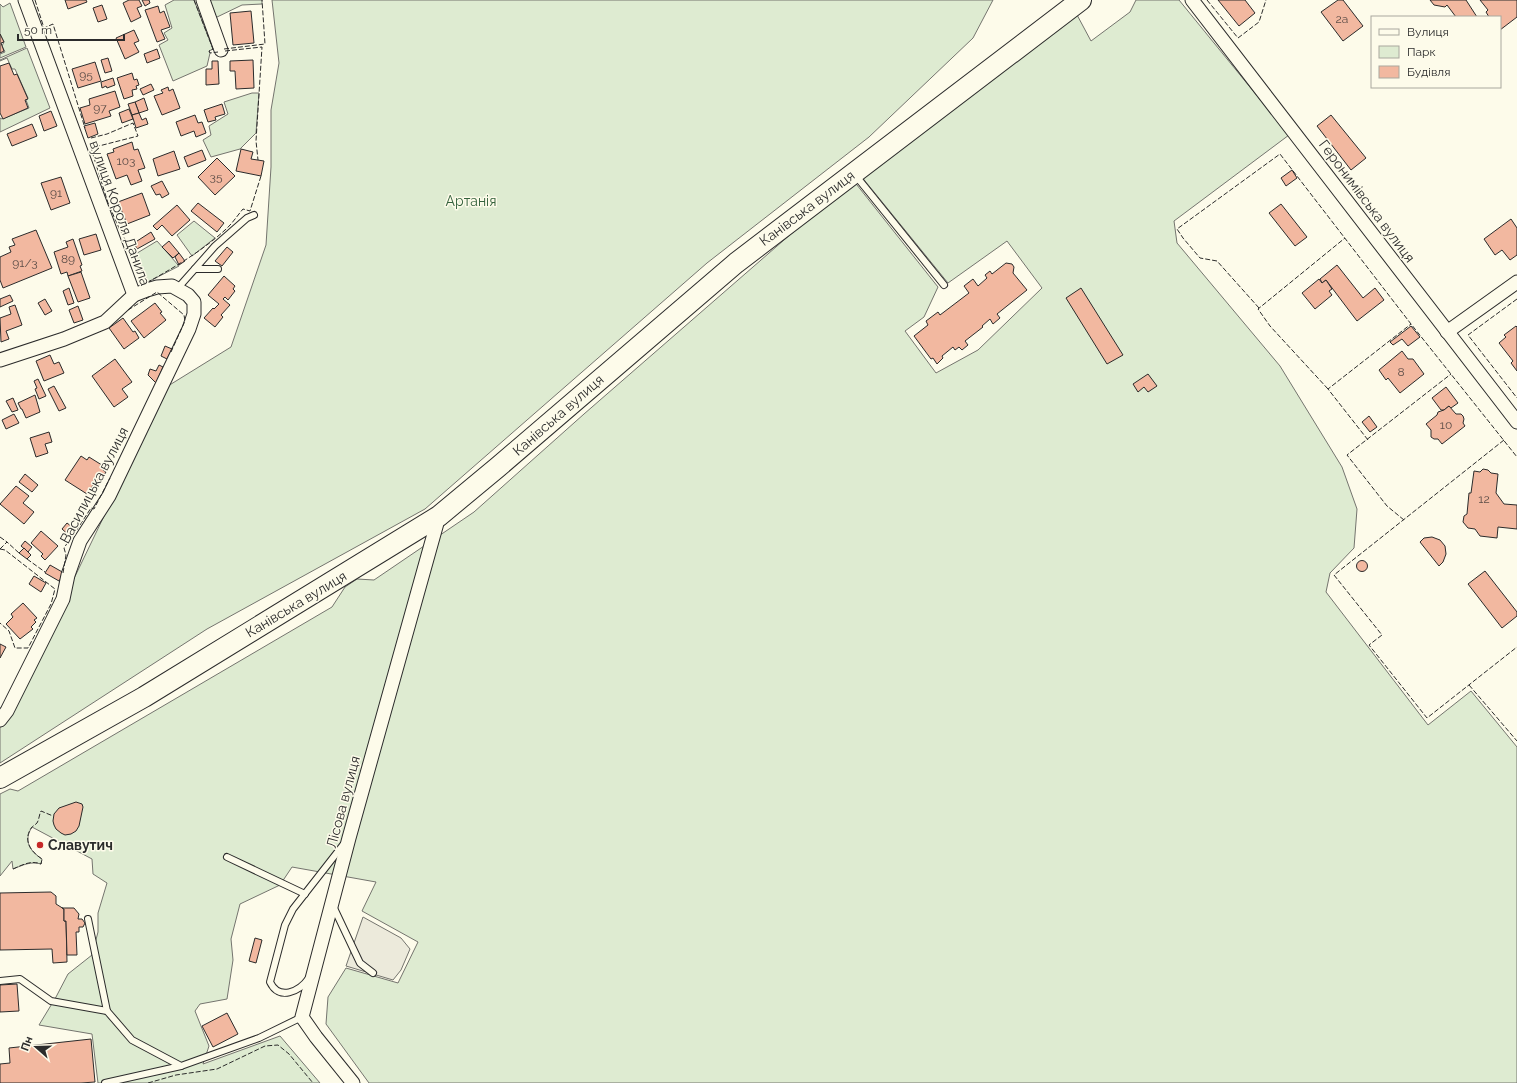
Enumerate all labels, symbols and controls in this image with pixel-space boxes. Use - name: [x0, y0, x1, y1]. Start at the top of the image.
- house number: 2а: [1336, 12, 1348, 26]
- scale bar: [18, 16, 124, 42]
- legend: [1371, 16, 1501, 88]
- text: 50 m: [24, 23, 52, 37]
- text: Вулиця: [1407, 25, 1449, 39]
- text: Парк: [1407, 45, 1436, 59]
- text: Будівля: [1407, 65, 1450, 79]
- house number: 95: [79, 68, 93, 82]
- house number: 97: [93, 101, 107, 115]
- street label: Геронимівська вулиця: [1316, 137, 1418, 265]
- street label: вулиця Короля Данила: [86, 138, 154, 288]
- house number: 103: [117, 154, 135, 168]
- street label: Канівська вулиця: [756, 167, 858, 249]
- house number: 35: [210, 170, 223, 184]
- house number: 91: [50, 186, 62, 200]
- park label: Артанія: [446, 193, 496, 209]
- house number: 89: [61, 252, 75, 266]
- house number: 91/3: [12, 256, 38, 270]
- house number: 8: [1397, 365, 1405, 379]
- street label: Канівська вулиця: [509, 371, 607, 459]
- house number: 10: [1440, 418, 1452, 432]
- street label: Василицька вулиця: [57, 424, 131, 546]
- house number: 12: [1478, 492, 1490, 506]
- street label: Канівська вулиця: [243, 568, 349, 640]
- street label: Лісова вулиця: [323, 754, 363, 850]
- place label: Славутич: [48, 837, 113, 853]
- marker: Славутич: [35, 840, 45, 850]
- north arrow: [16, 1027, 56, 1067]
- text: Пн: [18, 1035, 36, 1053]

